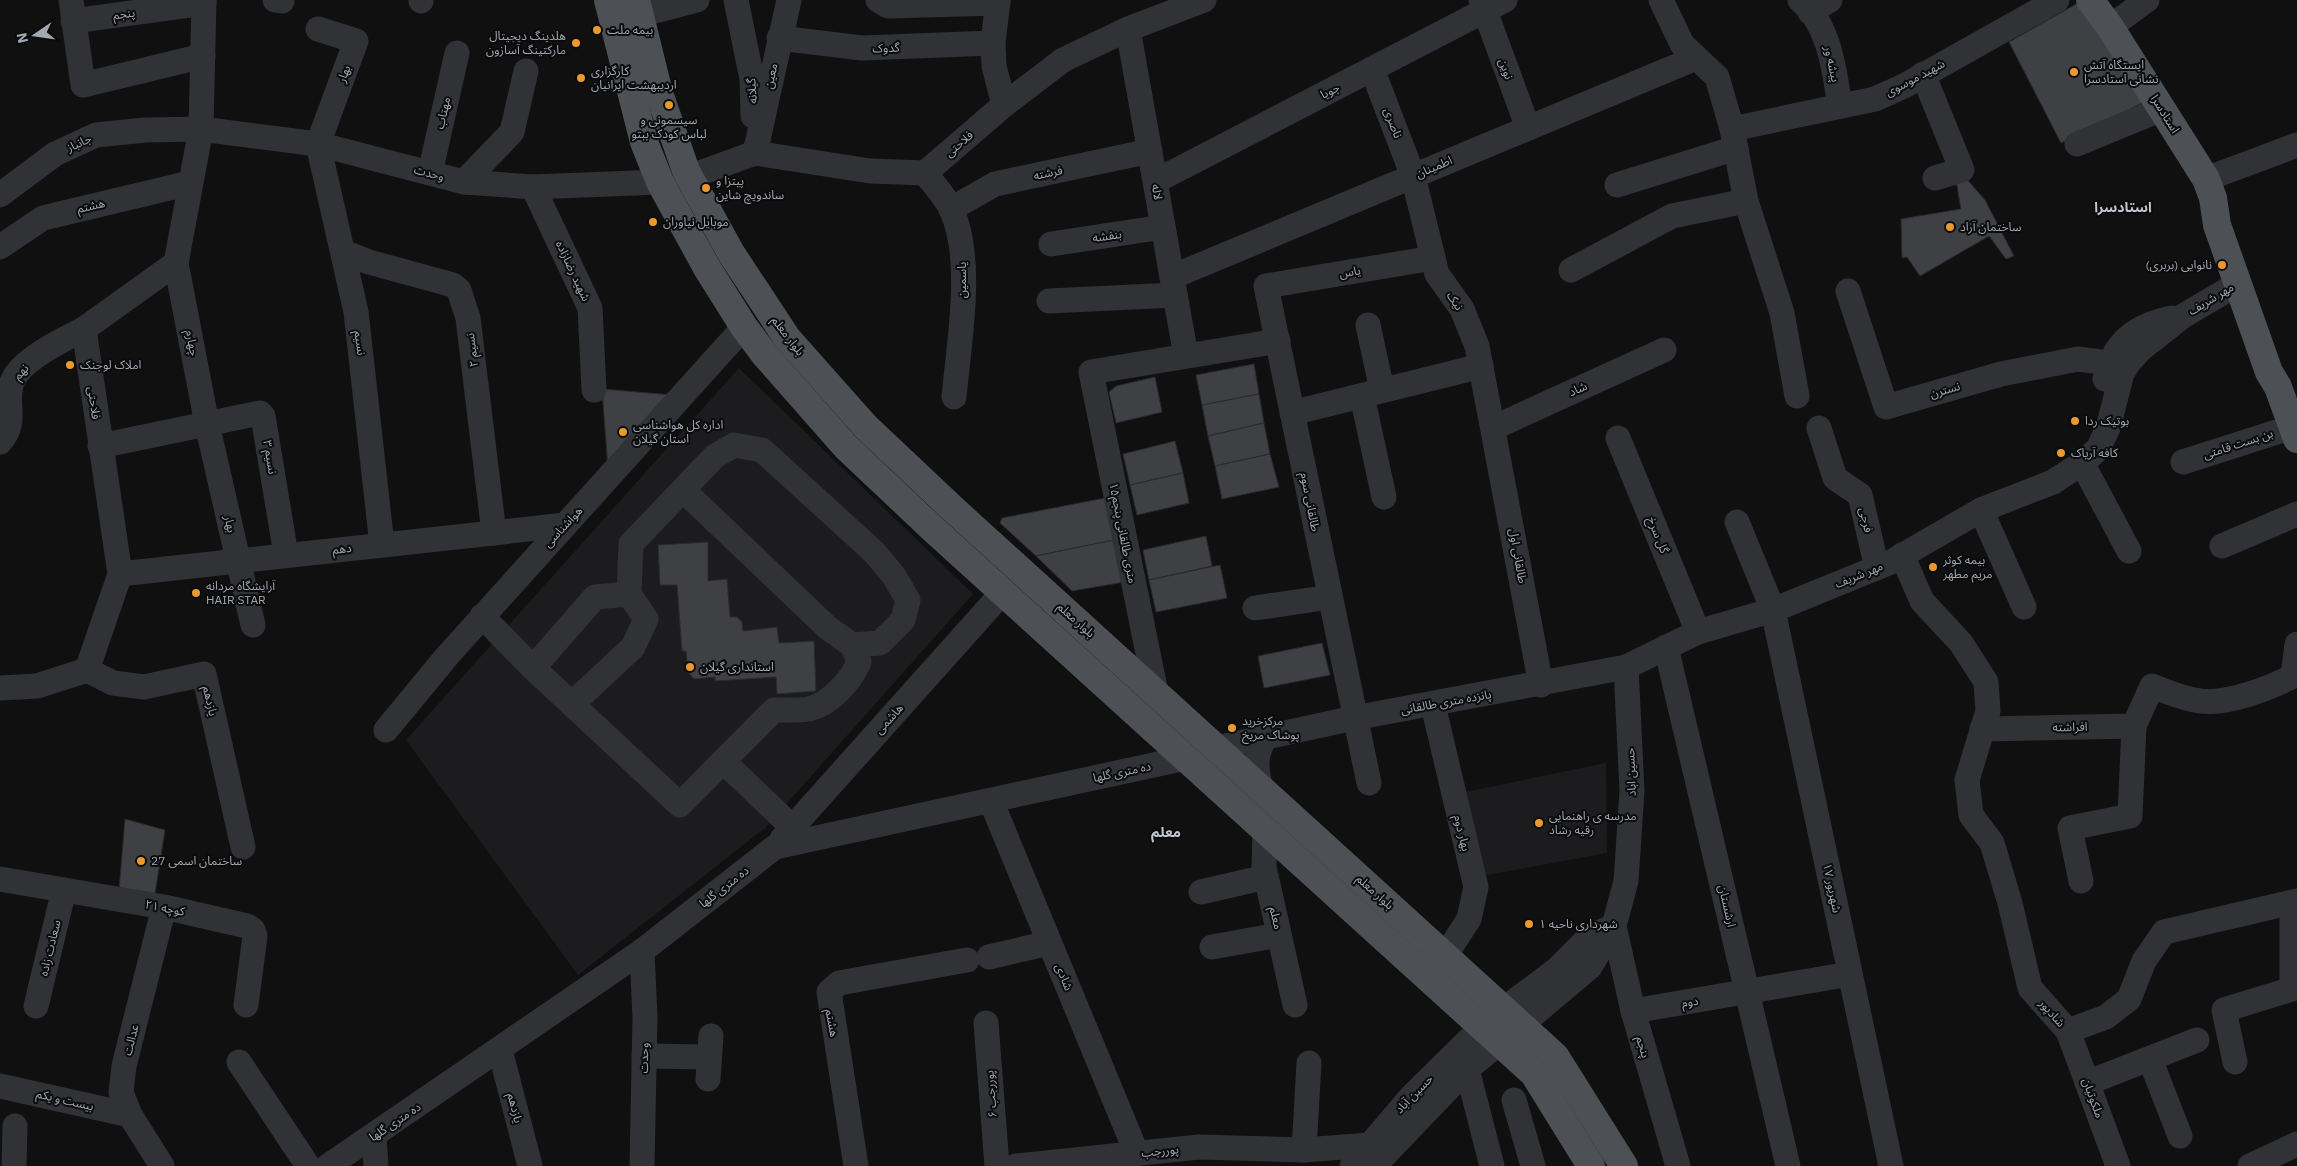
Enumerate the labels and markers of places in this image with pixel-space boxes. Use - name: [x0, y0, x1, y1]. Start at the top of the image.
- place label: بیمه ملت: [607, 22, 653, 37]
- marker: بیمه ملت: [591, 24, 603, 36]
- place label: هلدینگ دیجیتال مارکتینگ آسازون: [486, 28, 566, 57]
- marker: هلدینگ دیجیتال مارکتینگ آسازون: [570, 37, 582, 49]
- place label: ایستگاه آتش نشانی استادسرا: [2084, 57, 2159, 86]
- place label: کارگزاری اردیبهشت ایرانیان: [591, 63, 677, 92]
- marker: ایستگاه آتش نشانی استادسرا: [2068, 66, 2080, 78]
- marker: کارگزاری اردیبهشت ایرانیان: [575, 72, 587, 84]
- marker: سیسمونی و لباس کودک ببتو: [663, 99, 675, 111]
- place label: سیسمونی و لباس کودک ببتو: [631, 112, 707, 141]
- place label: پیتزا و ساندویچ شاین: [716, 173, 784, 204]
- marker: پیتزا و ساندویچ شاین: [700, 182, 712, 194]
- place label: موبایل نیاوران: [663, 214, 729, 229]
- marker: موبایل نیاوران: [647, 216, 659, 228]
- place label: ساختمان آراد: [1960, 219, 2021, 234]
- marker: ساختمان آراد: [1944, 221, 1956, 233]
- place label: نانوایی (بربری): [2146, 257, 2212, 272]
- marker: نانوایی (بربری): [2216, 259, 2228, 271]
- place label: املاک لوجنک: [80, 357, 142, 372]
- marker: املاک لوجنک: [64, 359, 76, 371]
- place label: بوتیک ردا: [2085, 413, 2129, 428]
- marker: بوتیک ردا: [2069, 415, 2081, 427]
- place label: اداره کل هواشناسی استان گیلان: [633, 417, 723, 446]
- marker: اداره کل هواشناسی استان گیلان: [617, 426, 629, 438]
- place label: کافه آریاک: [2071, 445, 2119, 460]
- marker: کافه آریاک: [2055, 447, 2067, 459]
- place label: بیمه کوثر مریم مطهر: [1942, 552, 1993, 583]
- marker: بیمه کوثر مریم مطهر: [1927, 561, 1939, 573]
- place label: آرایشگاه مردانه HAIR STAR: [206, 578, 276, 607]
- marker: آرایشگاه مردانه HAIR STAR: [190, 587, 202, 599]
- place label: استانداری گیلان: [700, 659, 774, 674]
- marker: استانداری گیلان: [684, 661, 696, 673]
- place label: مرکزخرید پوشاک مریخ: [1242, 713, 1300, 744]
- marker: مرکزخرید پوشاک مریخ: [1226, 722, 1238, 734]
- place label: مدرسه ی راهنمایی رقیه رشاد: [1549, 808, 1637, 837]
- marker: مدرسه ی راهنمایی رقیه رشاد: [1533, 817, 1545, 829]
- place label: ساختمان اسمی 27: [151, 853, 242, 868]
- marker: ساختمان اسمی 27: [135, 855, 147, 867]
- place label: شهرداری ناحیه ۱: [1539, 916, 1618, 931]
- marker: شهرداری ناحیه ۱: [1523, 918, 1535, 930]

